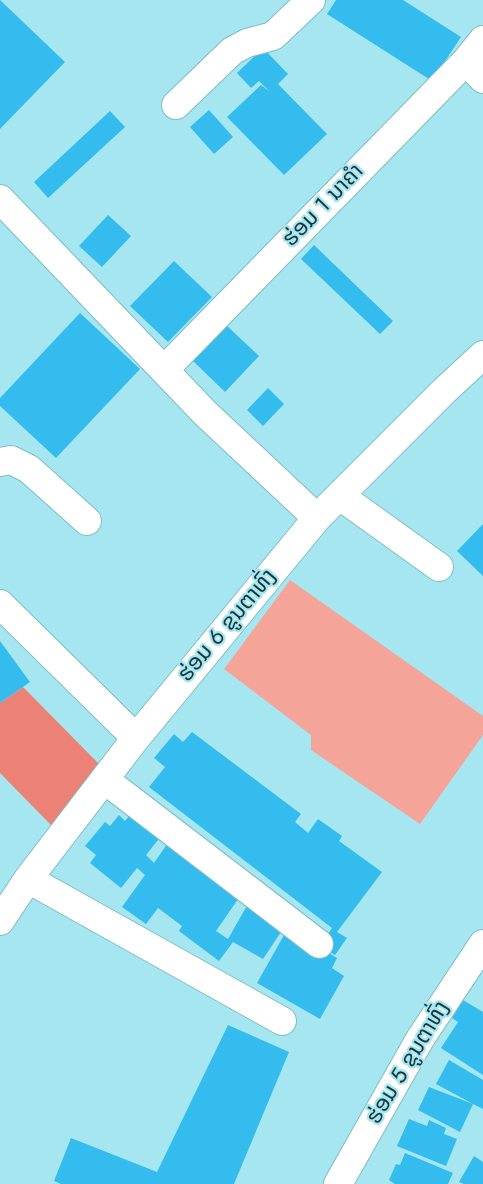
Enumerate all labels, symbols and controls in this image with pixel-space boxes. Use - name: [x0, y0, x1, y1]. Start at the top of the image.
- street label: ຮ່ອມ 1 ນາຄຳ: [278, 159, 370, 253]
- street label: ຮ່ອມ 6 ຂູນຕາທົ່ງ: [173, 564, 283, 688]
- street label: ຮ່ອມ 5 ຂູນຕາທົ່ງ: [362, 997, 456, 1129]

